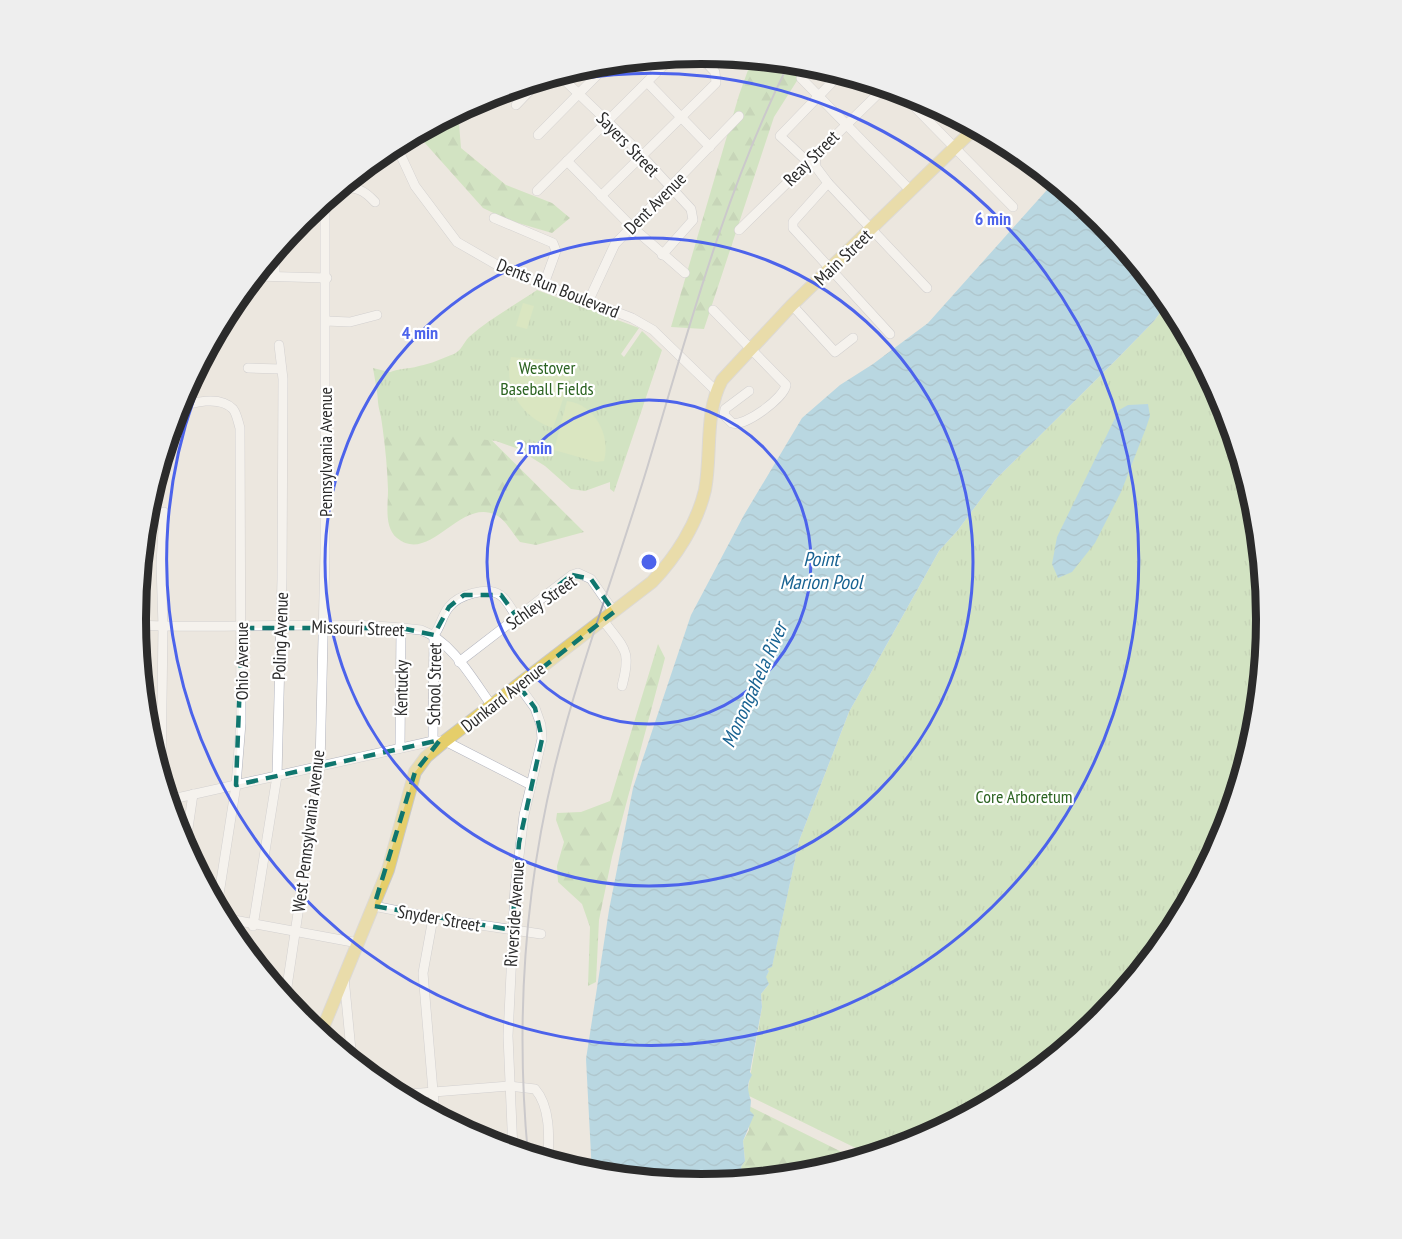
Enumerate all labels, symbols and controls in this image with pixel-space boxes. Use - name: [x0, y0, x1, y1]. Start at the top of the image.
- street label: Sayers Street: [592, 107, 665, 181]
- street label: Reay Street: [778, 125, 844, 191]
- street label: Dent Avenue: [619, 167, 691, 239]
- text: 6 min: [975, 207, 1011, 230]
- street label: Main Street: [809, 224, 877, 290]
- street label: Dents Run Boulevard: [493, 253, 623, 323]
- text: 4 min: [402, 321, 438, 344]
- park label: Westover Baseball Fields: [500, 356, 594, 400]
- street label: Pennsylvania Avenue: [314, 387, 337, 517]
- text: 2 min: [516, 436, 552, 459]
- water label: Point Marion Pool: [780, 546, 865, 595]
- centre of rings: [639, 552, 659, 572]
- street label: Schley Street: [501, 569, 581, 635]
- street label: Poling Avenue: [267, 592, 293, 680]
- street label: Missouri Street: [311, 615, 405, 641]
- water label: Monongahela River: [715, 616, 794, 751]
- street label: Ohio Avenue: [230, 622, 253, 700]
- street label: School Street: [422, 642, 446, 726]
- street label: Dunkard Avenue: [456, 657, 550, 737]
- street label: Kentucky: [389, 659, 413, 716]
- street label: West Pennsylvania Avenue: [287, 748, 329, 914]
- park label: Core Arboretum: [975, 785, 1073, 808]
- street label: Riverside Avenue: [499, 860, 529, 968]
- street label: Snyder Street: [396, 899, 482, 937]

